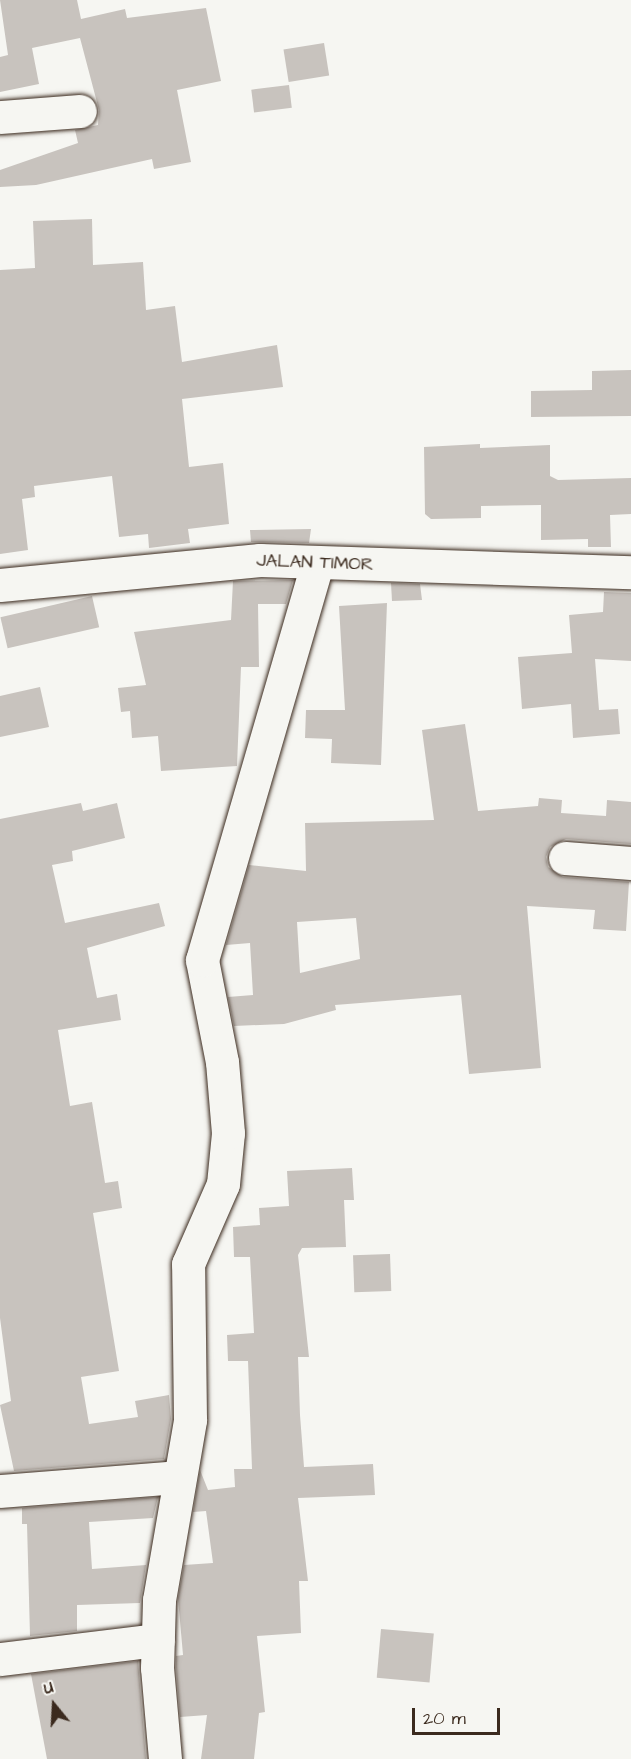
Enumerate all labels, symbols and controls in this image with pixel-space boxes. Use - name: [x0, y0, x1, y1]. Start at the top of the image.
- street label: JALAN TIMOR: [256, 550, 374, 576]
- north arrow: [24, 1675, 84, 1735]
- text: U: [41, 1676, 56, 1700]
- scale bar: [415, 1696, 504, 1734]
- text: 20 m: [423, 1706, 466, 1731]

